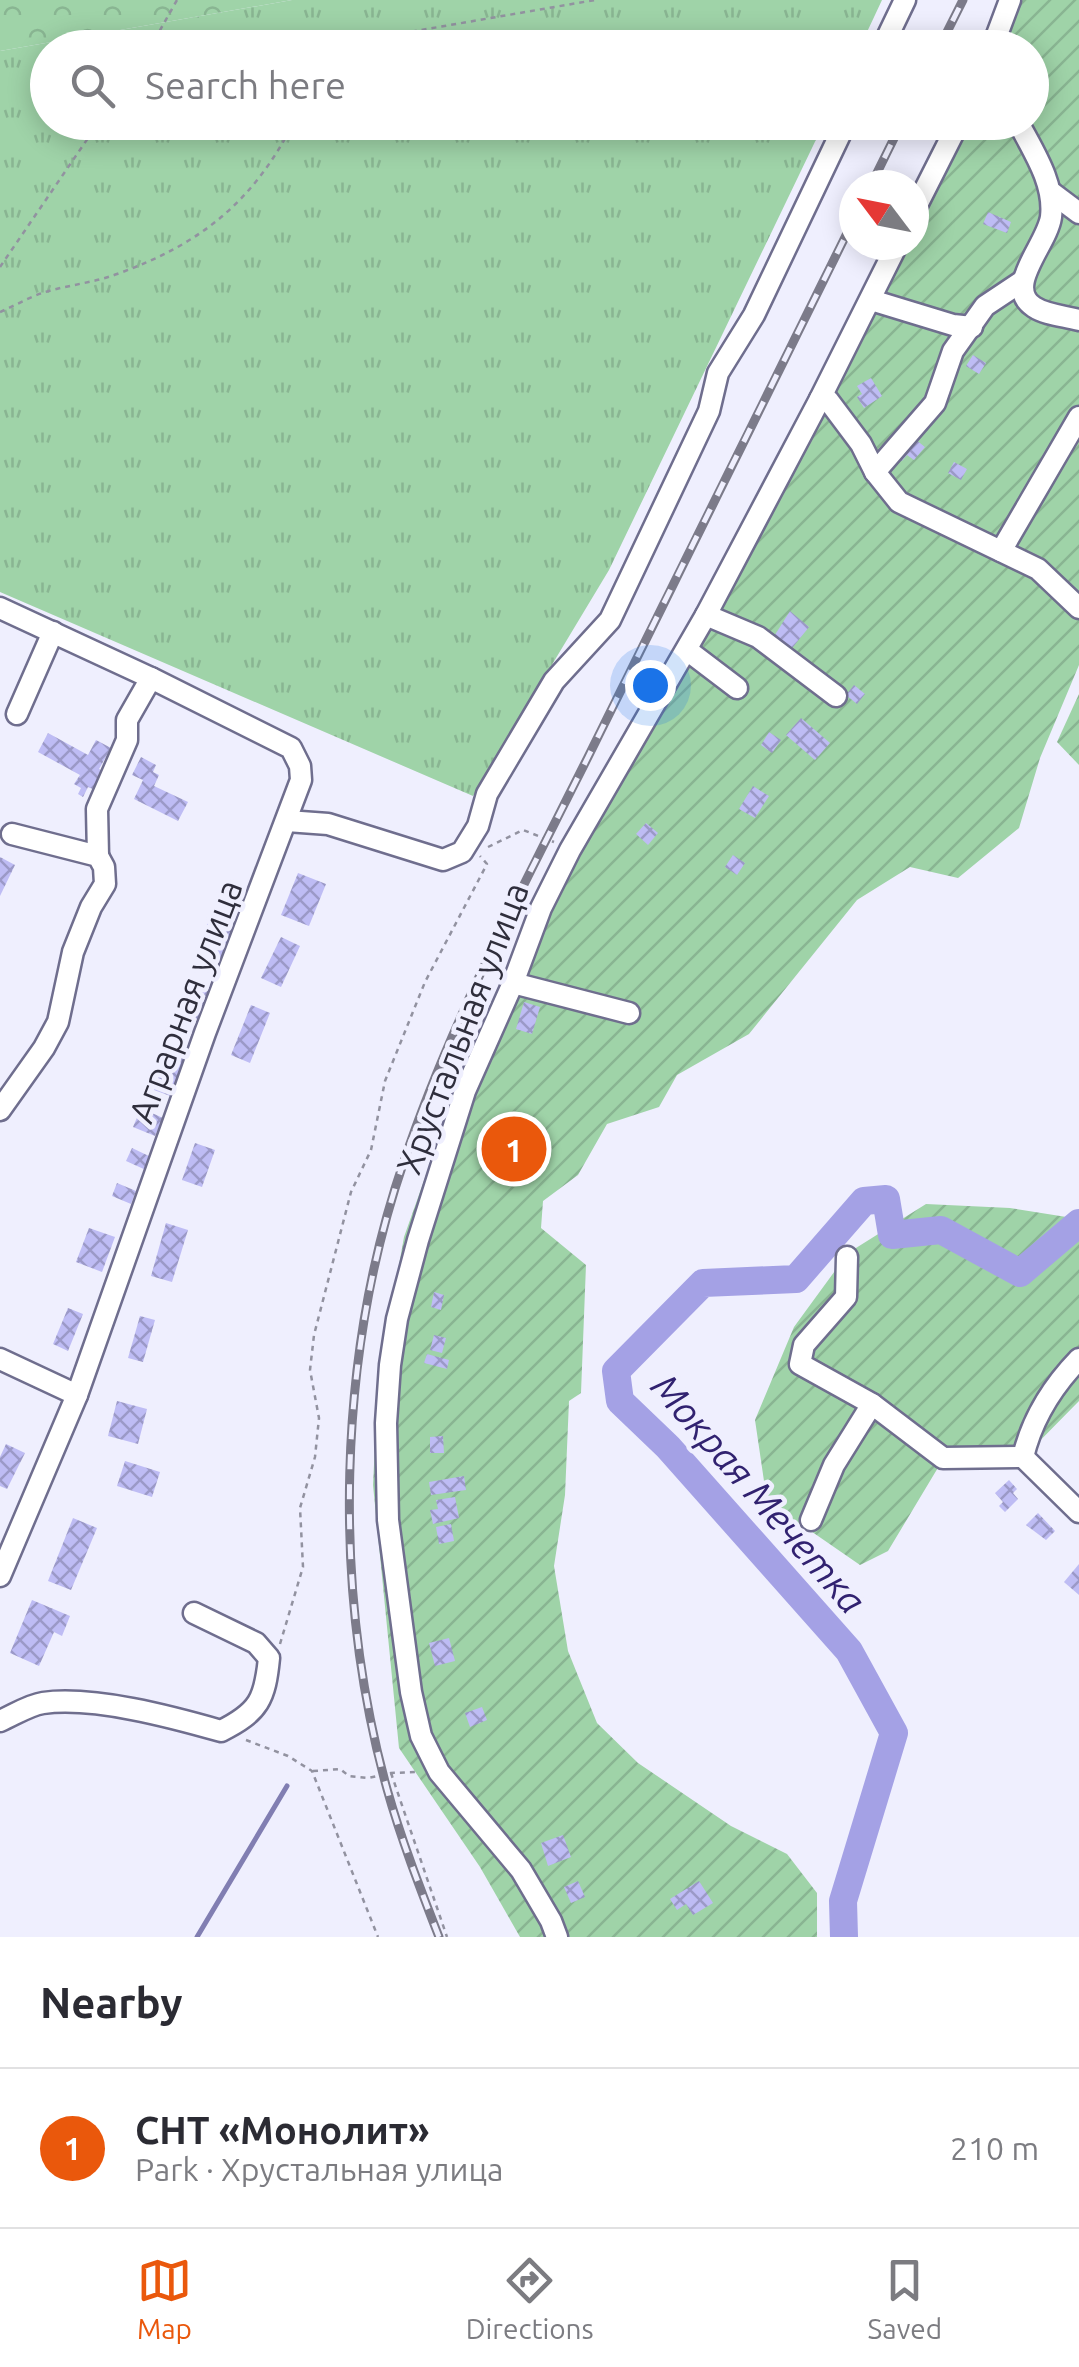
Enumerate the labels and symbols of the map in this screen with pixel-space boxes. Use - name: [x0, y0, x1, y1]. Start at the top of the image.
- north arrow: [839, 170, 929, 260]
- your location: [625, 660, 676, 711]
- street label: Аграрная улица: [120, 874, 250, 1128]
- street label: Хрустальная улица: [388, 877, 536, 1179]
- pin: 1: [482, 1112, 546, 1186]
- water label: Мокрая Мечетка: [644, 1365, 874, 1621]

